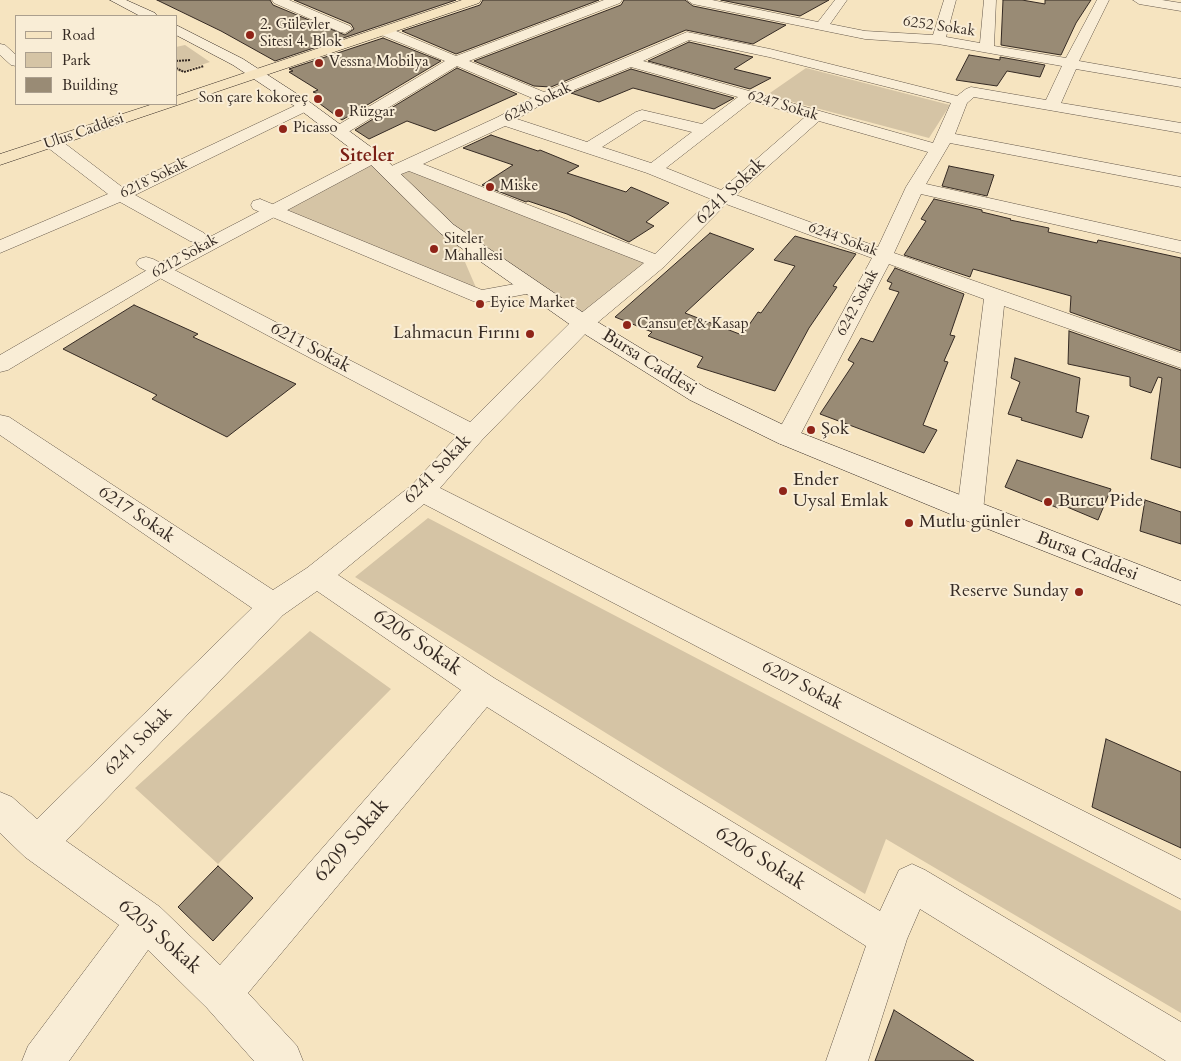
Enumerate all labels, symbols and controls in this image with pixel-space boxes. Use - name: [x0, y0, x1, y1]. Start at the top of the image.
- street label: 6252 Sokak: [902, 13, 976, 41]
- legend: [15, 15, 178, 105]
- place label: 2. Gülevler Sitesi 4. Blok: [260, 17, 342, 52]
- text: Road: [62, 25, 95, 45]
- marker: 2. Gülevler Sitesi 4. Blok: [244, 29, 256, 41]
- text: Park: [62, 50, 91, 70]
- place label: Vessna Mobilya: [329, 54, 429, 72]
- marker: Vessna Mobilya: [313, 57, 325, 69]
- text: Building: [62, 75, 118, 95]
- street label: 6240 Sokak: [501, 79, 575, 127]
- street label: 6247 Sokak: [746, 87, 820, 125]
- place label: Son çare kokoreç: [199, 90, 308, 108]
- marker: Son çare kokoreç: [312, 93, 324, 105]
- place label: Rüzgar: [349, 104, 395, 122]
- marker: Rüzgar: [333, 107, 345, 119]
- street label: Ulus Caddesi: [42, 110, 126, 154]
- place label: Picasso: [293, 120, 338, 138]
- marker: Picasso: [277, 123, 289, 135]
- district label: Siteler: [340, 146, 394, 168]
- street label: 6241 Sokak: [692, 154, 770, 230]
- street label: 6218 Sokak: [117, 155, 191, 203]
- place label: Miske: [500, 178, 538, 196]
- marker: Miske: [484, 181, 496, 193]
- street label: 6244 Sokak: [806, 219, 880, 261]
- street label: 6212 Sokak: [149, 231, 221, 283]
- place label: Siteler Mahallesi: [444, 231, 503, 266]
- marker: Siteler Mahallesi: [428, 243, 440, 255]
- street label: 6242 Sokak: [833, 267, 883, 339]
- place label: Eyice Market: [490, 295, 575, 313]
- marker: Eyice Market: [474, 298, 486, 310]
- place label: Cansu et & Kasap: [637, 316, 749, 334]
- street label: 6211 Sokak: [266, 318, 354, 378]
- marker: Cansu et & Kasap: [621, 319, 633, 331]
- place label: Lahmacun Fırını: [393, 323, 520, 345]
- street label: Bursa Caddesi: [598, 325, 700, 401]
- marker: Lahmacun Fırını: [524, 328, 536, 340]
- place label: Şok: [821, 419, 849, 441]
- marker: Şok: [805, 424, 817, 436]
- street label: 6241 Sokak: [400, 431, 476, 509]
- place label: Ender Uysal Emlak: [793, 470, 889, 512]
- street label: 6217 Sokak: [94, 482, 178, 548]
- marker: Ender Uysal Emlak: [777, 485, 789, 497]
- place label: Burcu Pide: [1058, 491, 1143, 513]
- marker: Burcu Pide: [1042, 496, 1054, 508]
- place label: Mutlu günler: [919, 512, 1020, 534]
- marker: Mutlu günler: [903, 517, 915, 529]
- street label: Bursa Caddesi: [1033, 528, 1141, 586]
- place label: Reserve Sunday: [949, 581, 1069, 603]
- marker: Reserve Sunday: [1073, 586, 1085, 598]
- street label: 6206 Sokak: [368, 604, 466, 682]
- street label: 6207 Sokak: [758, 657, 846, 715]
- street label: 6241 Sokak: [100, 703, 178, 781]
- street label: 6209 Sokak: [309, 794, 395, 888]
- street label: 6206 Sokak: [710, 821, 810, 897]
- street label: 6205 Sokak: [112, 894, 206, 980]

